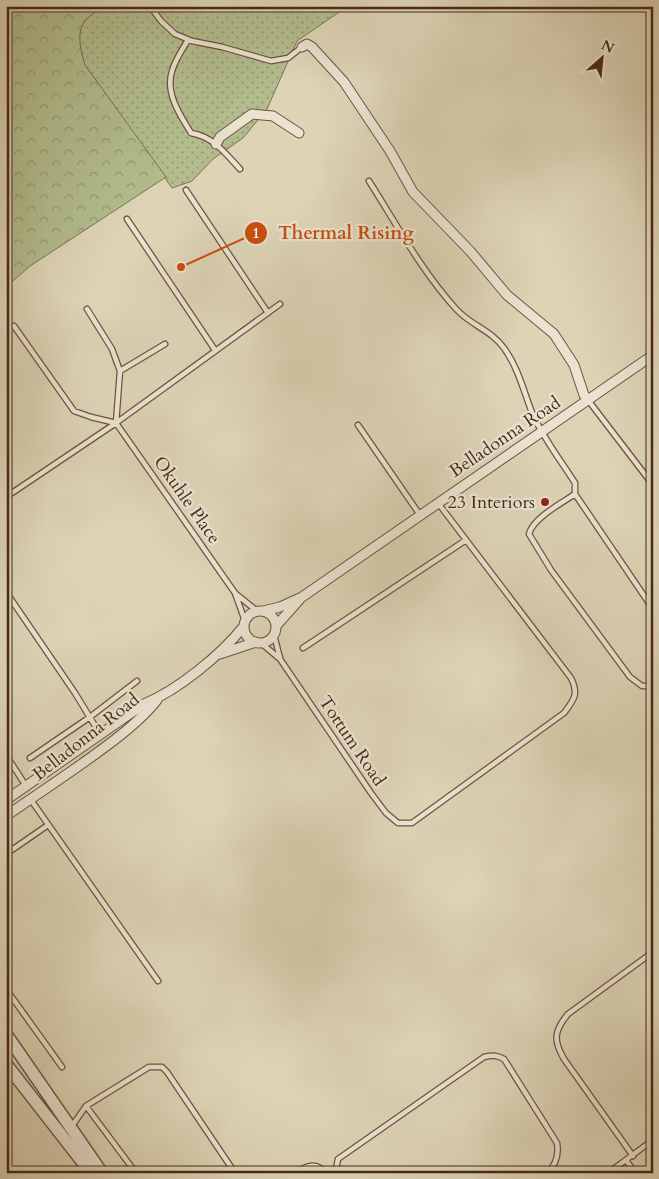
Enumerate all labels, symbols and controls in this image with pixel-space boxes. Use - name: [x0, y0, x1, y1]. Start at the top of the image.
- north arrow: [576, 32, 626, 82]
- text: N: [598, 36, 617, 58]
- callout: Thermal Rising: [243, 216, 424, 250]
- text: Thermal Rising: [278, 220, 415, 246]
- text: 1: [252, 223, 260, 243]
- street label: Belladonna Road: [444, 390, 566, 484]
- street label: Okuhle Place: [148, 451, 226, 549]
- place label: 23 Interiors: [448, 490, 535, 515]
- marker: 23 Interiors: [539, 496, 551, 508]
- street label: Belladonna Road: [27, 687, 145, 787]
- street label: Tottum Road: [313, 691, 392, 791]

